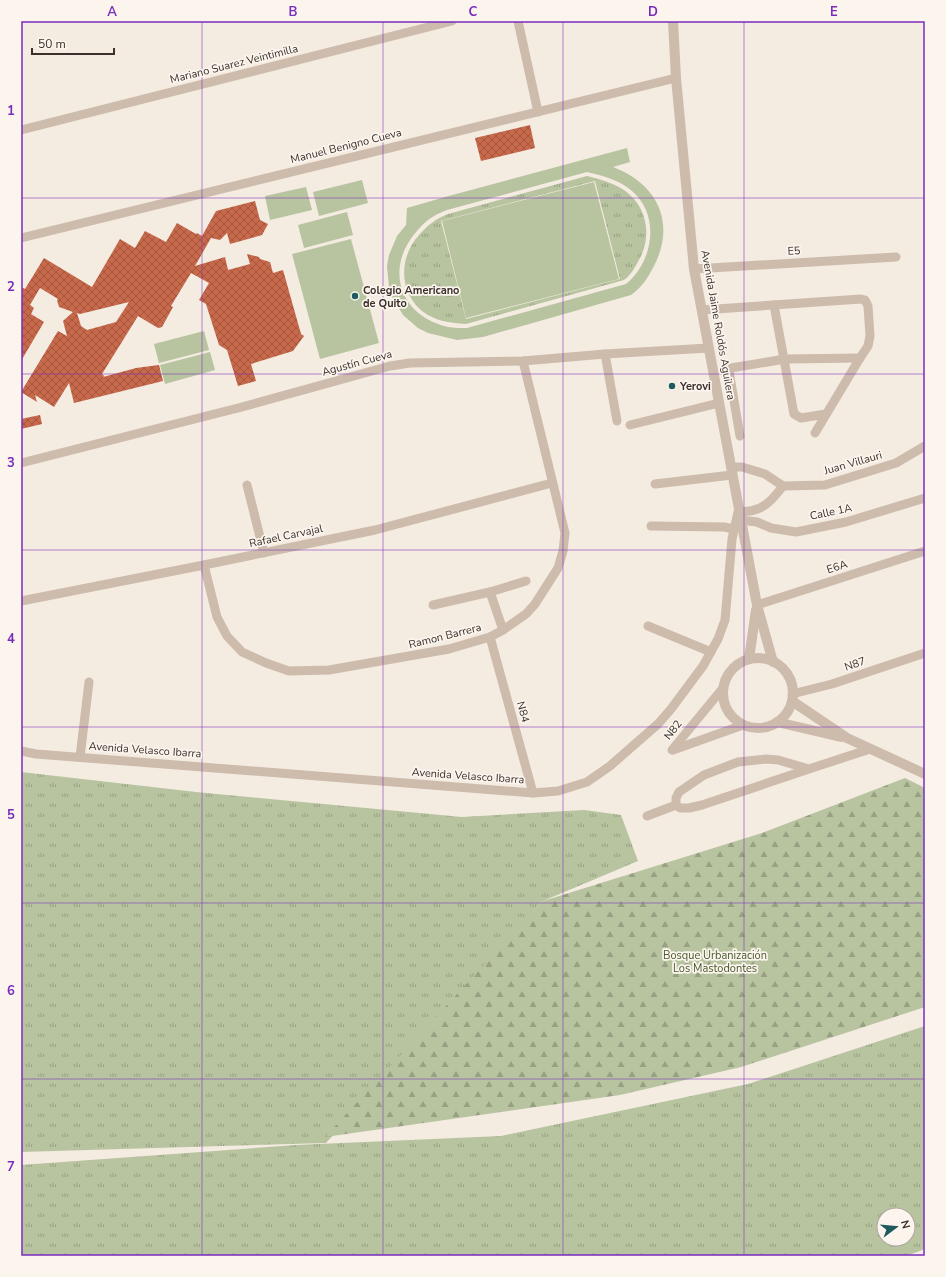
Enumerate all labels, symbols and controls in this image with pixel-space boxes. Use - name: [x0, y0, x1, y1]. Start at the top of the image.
- text: A: [107, 3, 117, 21]
- text: B: [289, 3, 298, 21]
- text: C: [469, 3, 478, 21]
- text: D: [648, 3, 658, 21]
- text: E: [830, 3, 838, 21]
- scale bar: [32, 30, 114, 56]
- text: 50 m: [38, 36, 66, 52]
- street label: Mariano Suarez Veintimilla: [168, 41, 300, 87]
- text: 1: [7, 102, 15, 120]
- street label: Manuel Benigno Cueva: [289, 125, 403, 167]
- street label: E5: [787, 243, 801, 259]
- street label: Avenida Jaime Roldós Aguilera: [697, 249, 739, 401]
- text: 2: [7, 278, 15, 296]
- place label: Colegio Americano de Quito: [363, 283, 459, 311]
- marker: Colegio Americano de Quito: [350, 291, 360, 301]
- street label: Agustín Cueva: [320, 346, 394, 380]
- place label: Yerovi: [679, 379, 711, 394]
- marker: Yerovi: [667, 381, 677, 391]
- street label: Juan Villauri: [821, 448, 884, 479]
- text: 3: [7, 454, 15, 472]
- street label: Calle 1A: [809, 500, 853, 524]
- street label: Rafael Carvajal: [248, 521, 325, 551]
- street label: E6A: [825, 557, 849, 577]
- street label: Ramon Barrera: [407, 620, 483, 652]
- text: 4: [7, 630, 15, 648]
- street label: N87: [842, 653, 868, 675]
- street label: N84: [513, 700, 533, 725]
- street label: N82: [661, 717, 685, 743]
- street label: Avenida Velasco Ibarra: [88, 739, 202, 761]
- street label: Avenida Velasco Ibarra: [411, 765, 525, 787]
- text: 5: [7, 806, 15, 824]
- park label: Bosque Urbanización Los Mastodontes: [663, 948, 767, 976]
- text: 6: [7, 982, 15, 1000]
- text: 7: [7, 1158, 15, 1176]
- north arrow: [876, 1207, 916, 1247]
- text: N: [897, 1218, 913, 1230]

